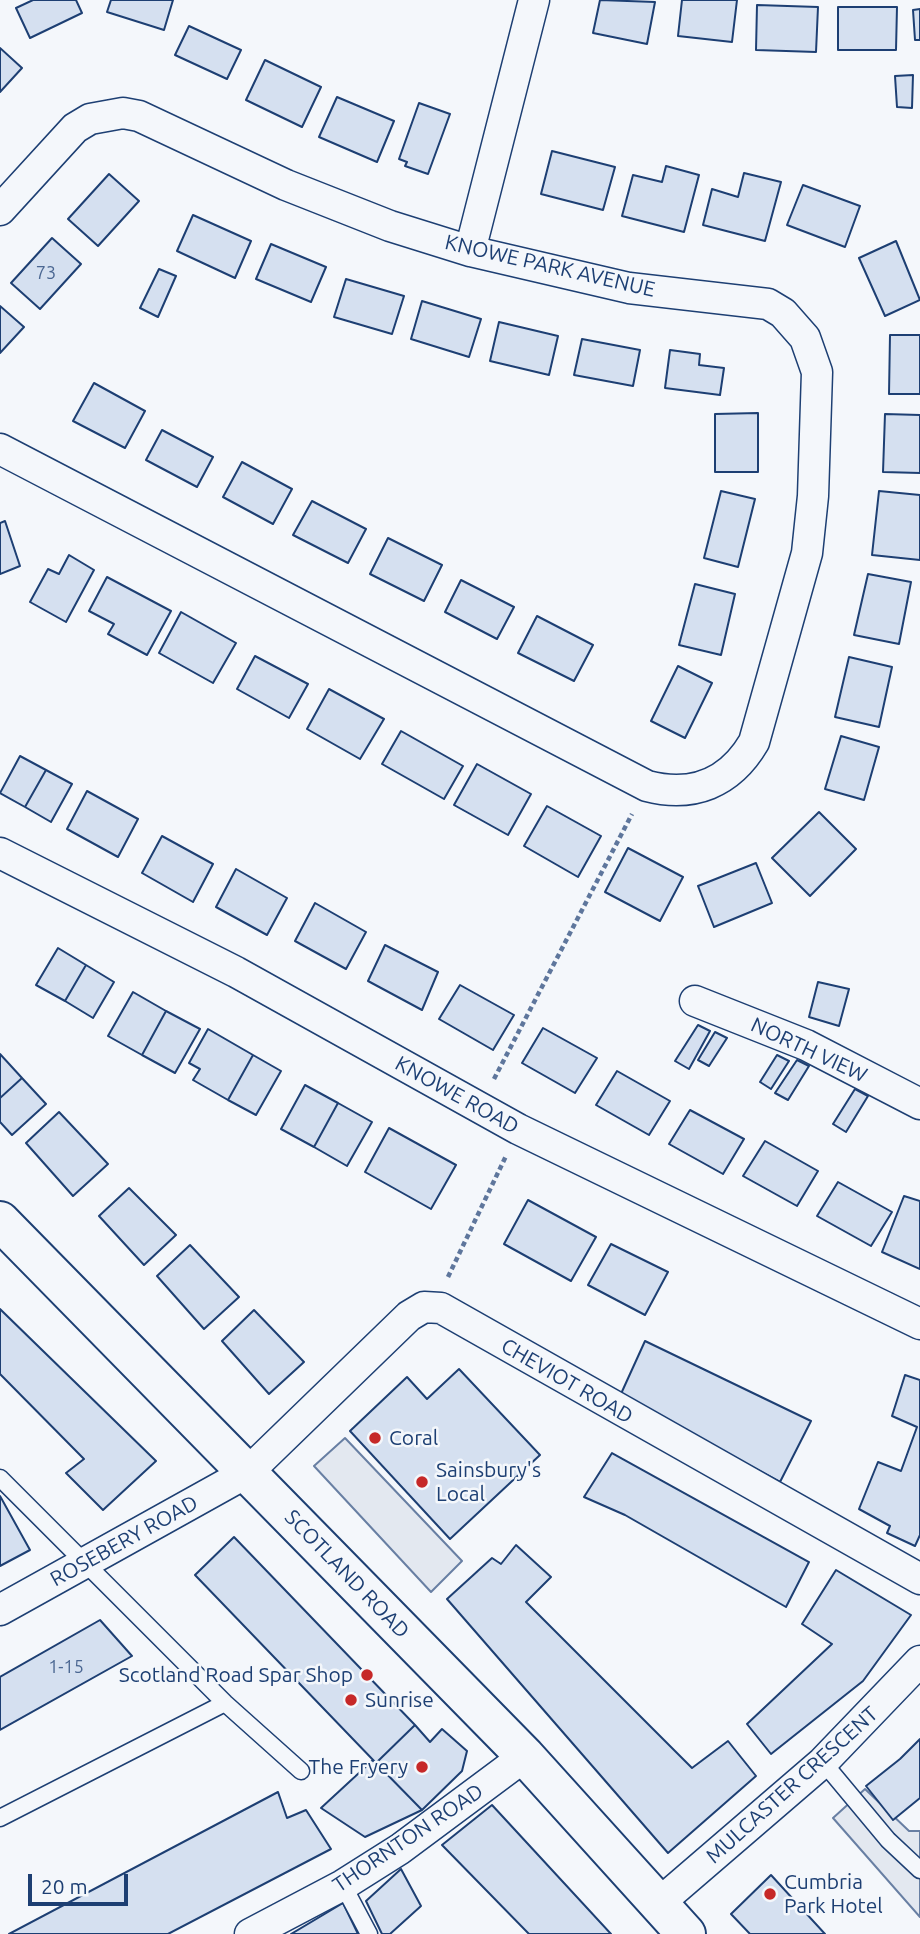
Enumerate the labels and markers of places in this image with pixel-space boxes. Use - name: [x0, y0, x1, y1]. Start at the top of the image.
- place label: Coral: [389, 1425, 438, 1451]
- marker: Coral: [367, 1430, 383, 1446]
- place label: Sainsbury's Local: [436, 1457, 541, 1507]
- marker: Sainsbury's Local: [414, 1474, 430, 1490]
- place label: Scotland Road Spar Shop: [119, 1662, 353, 1688]
- marker: Scotland Road Spar Shop: [359, 1667, 375, 1683]
- place label: Sunrise: [365, 1687, 434, 1713]
- marker: Sunrise: [343, 1692, 359, 1708]
- place label: The Fryery: [309, 1754, 408, 1780]
- marker: The Fryery: [414, 1759, 430, 1775]
- place label: Cumbria Park Hotel: [784, 1869, 883, 1919]
- marker: Cumbria Park Hotel: [762, 1886, 778, 1902]

